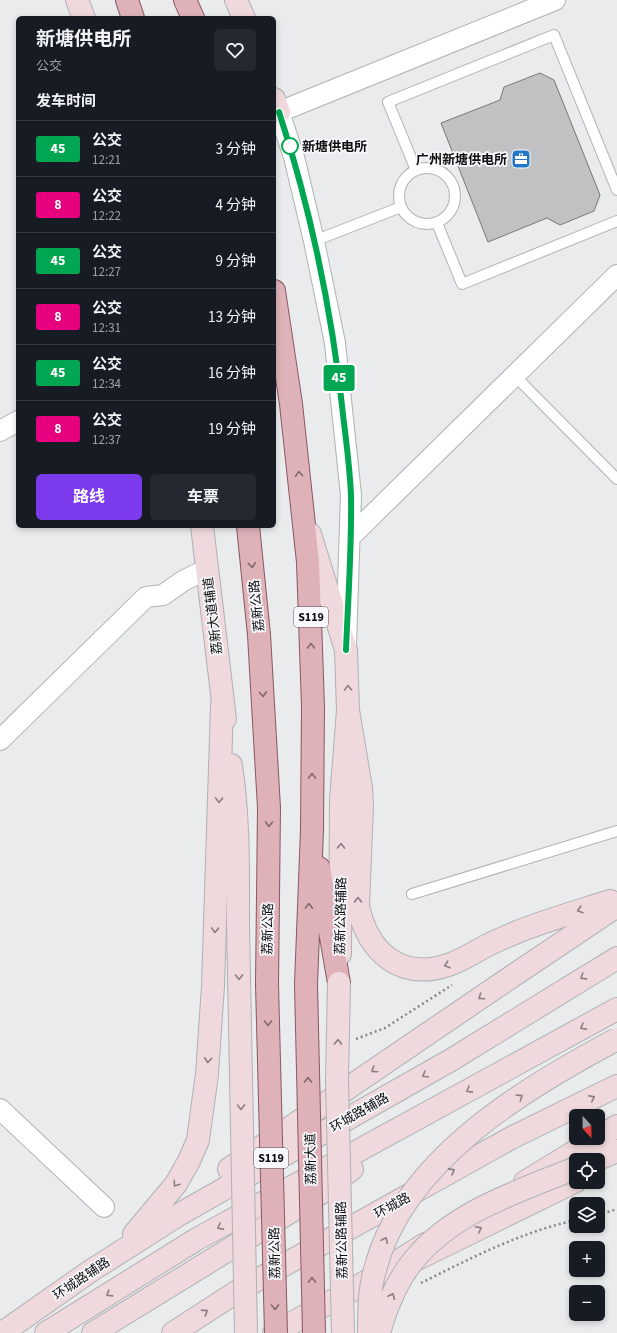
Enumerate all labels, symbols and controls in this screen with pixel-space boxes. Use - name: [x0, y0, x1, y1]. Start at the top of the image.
- text: 新塘供电所: [36, 26, 131, 53]
- button: heart: [214, 29, 256, 71]
- text: 公交: [36, 57, 62, 75]
- text: 发车时间: [36, 91, 96, 112]
- text: 公交: [92, 130, 122, 151]
- marker: 新塘供电所: [281, 137, 299, 155]
- place label: 新塘供电所: [302, 138, 367, 156]
- text: 45: [51, 139, 65, 159]
- text: 3 分钟: [216, 139, 256, 160]
- office icon: 广州新塘供电所: [510, 148, 532, 170]
- text: 12:21: [92, 151, 121, 169]
- place label: 广州新塘供电所: [416, 151, 507, 169]
- text: 公交: [92, 186, 122, 207]
- text: 8: [54, 195, 62, 215]
- text: 4 分钟: [216, 195, 256, 216]
- text: 12:22: [92, 207, 121, 225]
- text: 公交: [92, 242, 122, 263]
- text: 45: [51, 251, 65, 271]
- text: 9 分钟: [216, 251, 256, 272]
- text: 12:27: [92, 263, 121, 281]
- text: 公交: [92, 298, 122, 319]
- text: 8: [54, 307, 62, 327]
- text: 13 分钟: [208, 307, 256, 328]
- text: 12:31: [92, 319, 121, 337]
- text: 公交: [92, 354, 122, 375]
- text: 45: [51, 363, 65, 383]
- text: 16 分钟: [208, 363, 256, 384]
- line badge: 45: [321, 365, 357, 391]
- text: 45: [332, 368, 346, 388]
- text: 12:34: [92, 375, 121, 393]
- text: 公交: [92, 410, 122, 431]
- text: 8: [54, 419, 62, 439]
- text: 19 分钟: [208, 419, 256, 440]
- text: 12:37: [92, 431, 121, 449]
- one-way arrow: [295, 471, 304, 477]
- button: 路线: [36, 474, 142, 520]
- button: 车票: [150, 474, 256, 520]
- one-way arrow: [247, 562, 256, 568]
- street label: 荔新大道辅道: [199, 576, 227, 656]
- street label: 荔新公路: [245, 579, 269, 633]
- road number: S119: [294, 607, 328, 627]
- one-way arrow: [307, 643, 315, 649]
- one-way arrow: [343, 685, 352, 691]
- one-way arrow: [259, 691, 268, 697]
- one-way arrow: [308, 773, 317, 779]
- one-way arrow: [215, 797, 224, 803]
- one-way arrow: [265, 821, 273, 827]
- one-way arrow: [337, 843, 345, 849]
- street label: 荔新公路辅路: [331, 877, 351, 955]
- one-way arrow: [354, 897, 362, 903]
- street label: 荔新公路: [259, 903, 277, 955]
- one-way arrow: [304, 903, 313, 909]
- one-way arrow: [576, 905, 583, 914]
- one-way arrow: [211, 927, 219, 933]
- one-way arrow: [443, 960, 450, 969]
- one-way arrow: [580, 973, 587, 980]
- one-way arrow: [235, 974, 243, 980]
- one-way arrow: [479, 992, 486, 999]
- one-way arrow: [264, 1020, 272, 1026]
- one-way arrow: [580, 1023, 587, 1030]
- one-way arrow: [334, 1039, 342, 1045]
- one-way arrow: [204, 1057, 213, 1063]
- one-way arrow: [371, 1065, 378, 1073]
- one-way arrow: [422, 1070, 429, 1077]
- one-way arrow: [304, 1077, 312, 1083]
- one-way arrow: [466, 1085, 473, 1092]
- street label: 环城路辅路: [327, 1089, 392, 1137]
- one-way arrow: [516, 1094, 523, 1102]
- one-way arrow: [588, 1095, 595, 1103]
- one-way arrow: [237, 1104, 245, 1110]
- north arrow: [569, 1109, 605, 1145]
- map controls: [569, 1109, 605, 1321]
- street label: 荔新大道: [302, 1133, 320, 1185]
- road number: S119: [254, 1148, 288, 1168]
- button: locate: [569, 1153, 605, 1189]
- one-way arrow: [448, 1169, 455, 1176]
- one-way arrow: [173, 1180, 181, 1187]
- street label: 环城路: [371, 1189, 414, 1223]
- button: layers: [569, 1197, 605, 1233]
- street label: 荔新公路辅路: [332, 1201, 352, 1279]
- one-way arrow: [217, 1222, 224, 1229]
- one-way arrow: [475, 1226, 483, 1234]
- street label: 荔新公路: [266, 1227, 284, 1279]
- one-way arrow: [380, 1237, 388, 1245]
- button: +: [569, 1241, 605, 1277]
- street label: 环城路辅路: [50, 1253, 114, 1304]
- one-way arrow: [308, 1277, 317, 1283]
- button: −: [569, 1285, 605, 1321]
- one-way arrow: [106, 1289, 113, 1297]
- one-way arrow: [387, 1293, 395, 1301]
- one-way arrow: [271, 1304, 279, 1310]
- one-way arrow: [201, 1309, 208, 1317]

